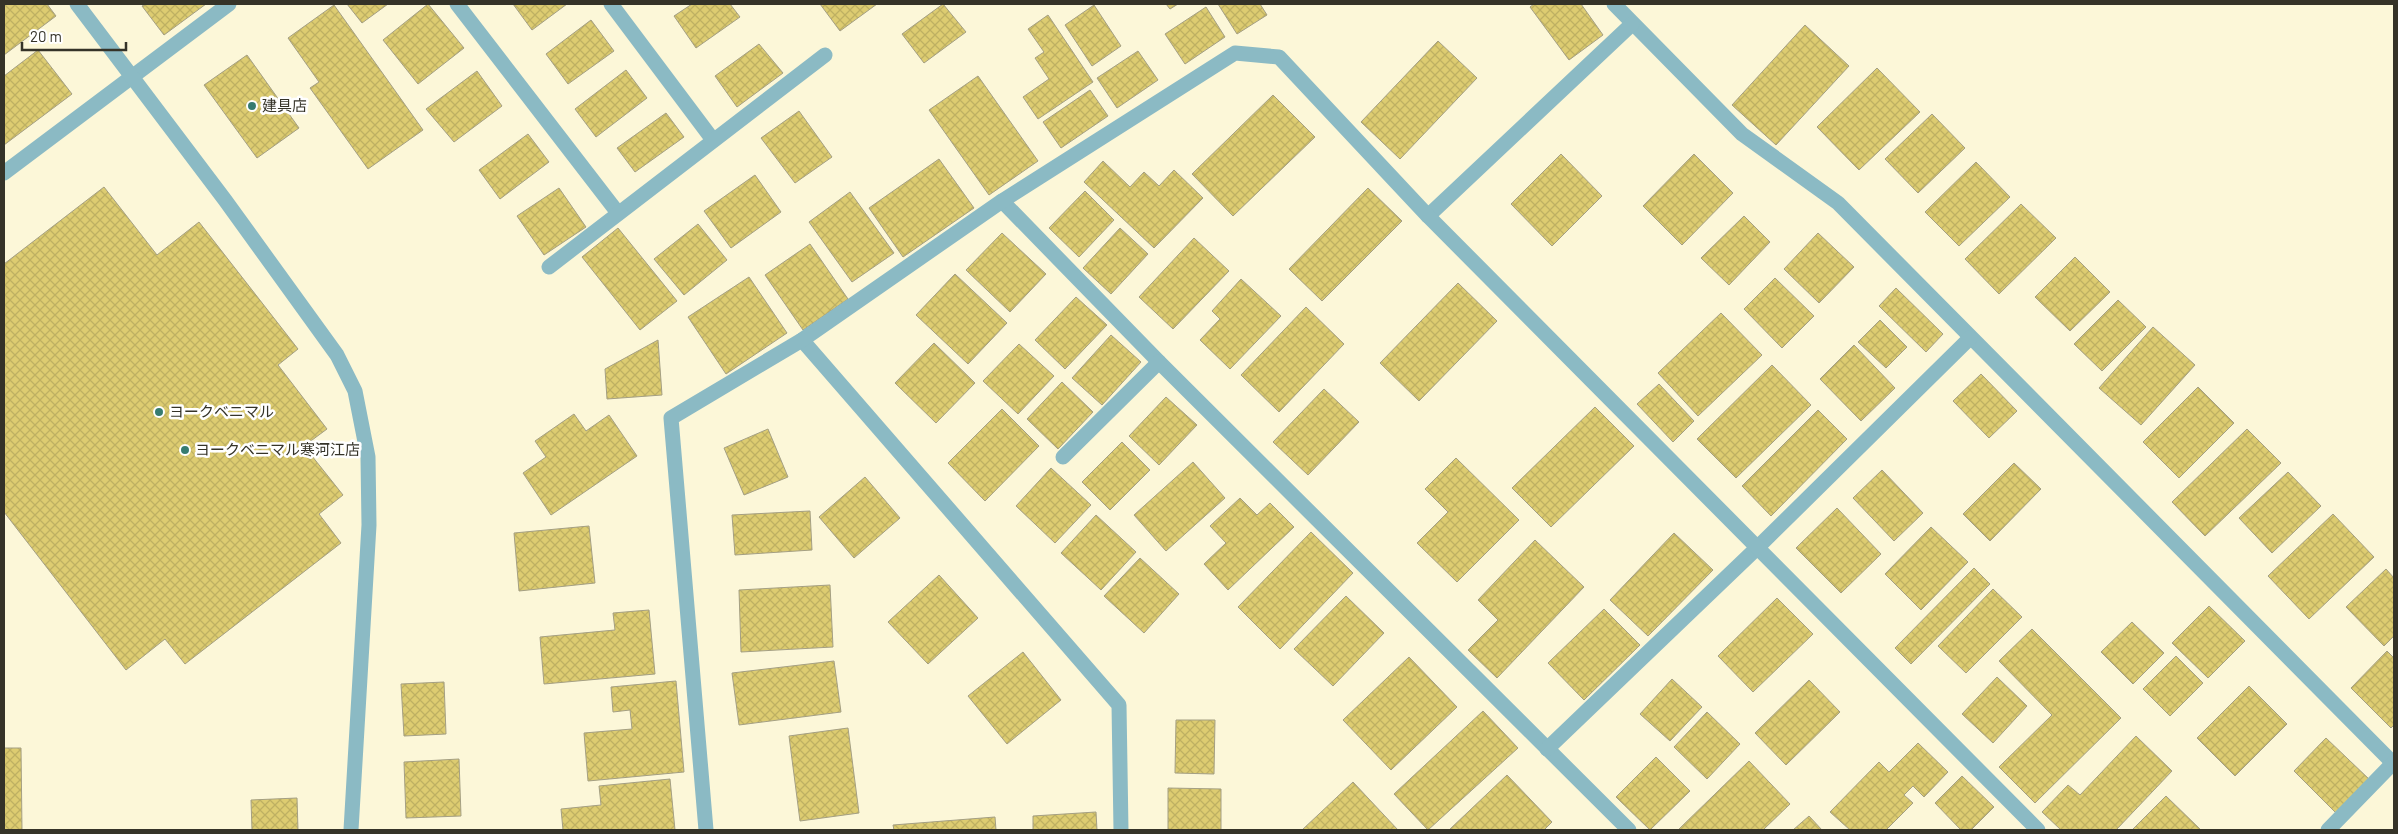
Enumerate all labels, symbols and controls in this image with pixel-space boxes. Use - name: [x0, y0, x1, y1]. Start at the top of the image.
- scale bar: [22, 20, 126, 52]
- text: 20 m: [30, 27, 62, 45]
- place label: 建具店: [262, 96, 307, 114]
- marker: 建具店: [246, 100, 258, 112]
- place label: ヨークベニマル: [169, 402, 274, 420]
- marker: ヨークベニマル: [153, 406, 165, 418]
- place label: ヨークベニマル寒河江店: [195, 440, 360, 458]
- marker: ヨークベニマル寒河江店: [179, 444, 191, 456]

